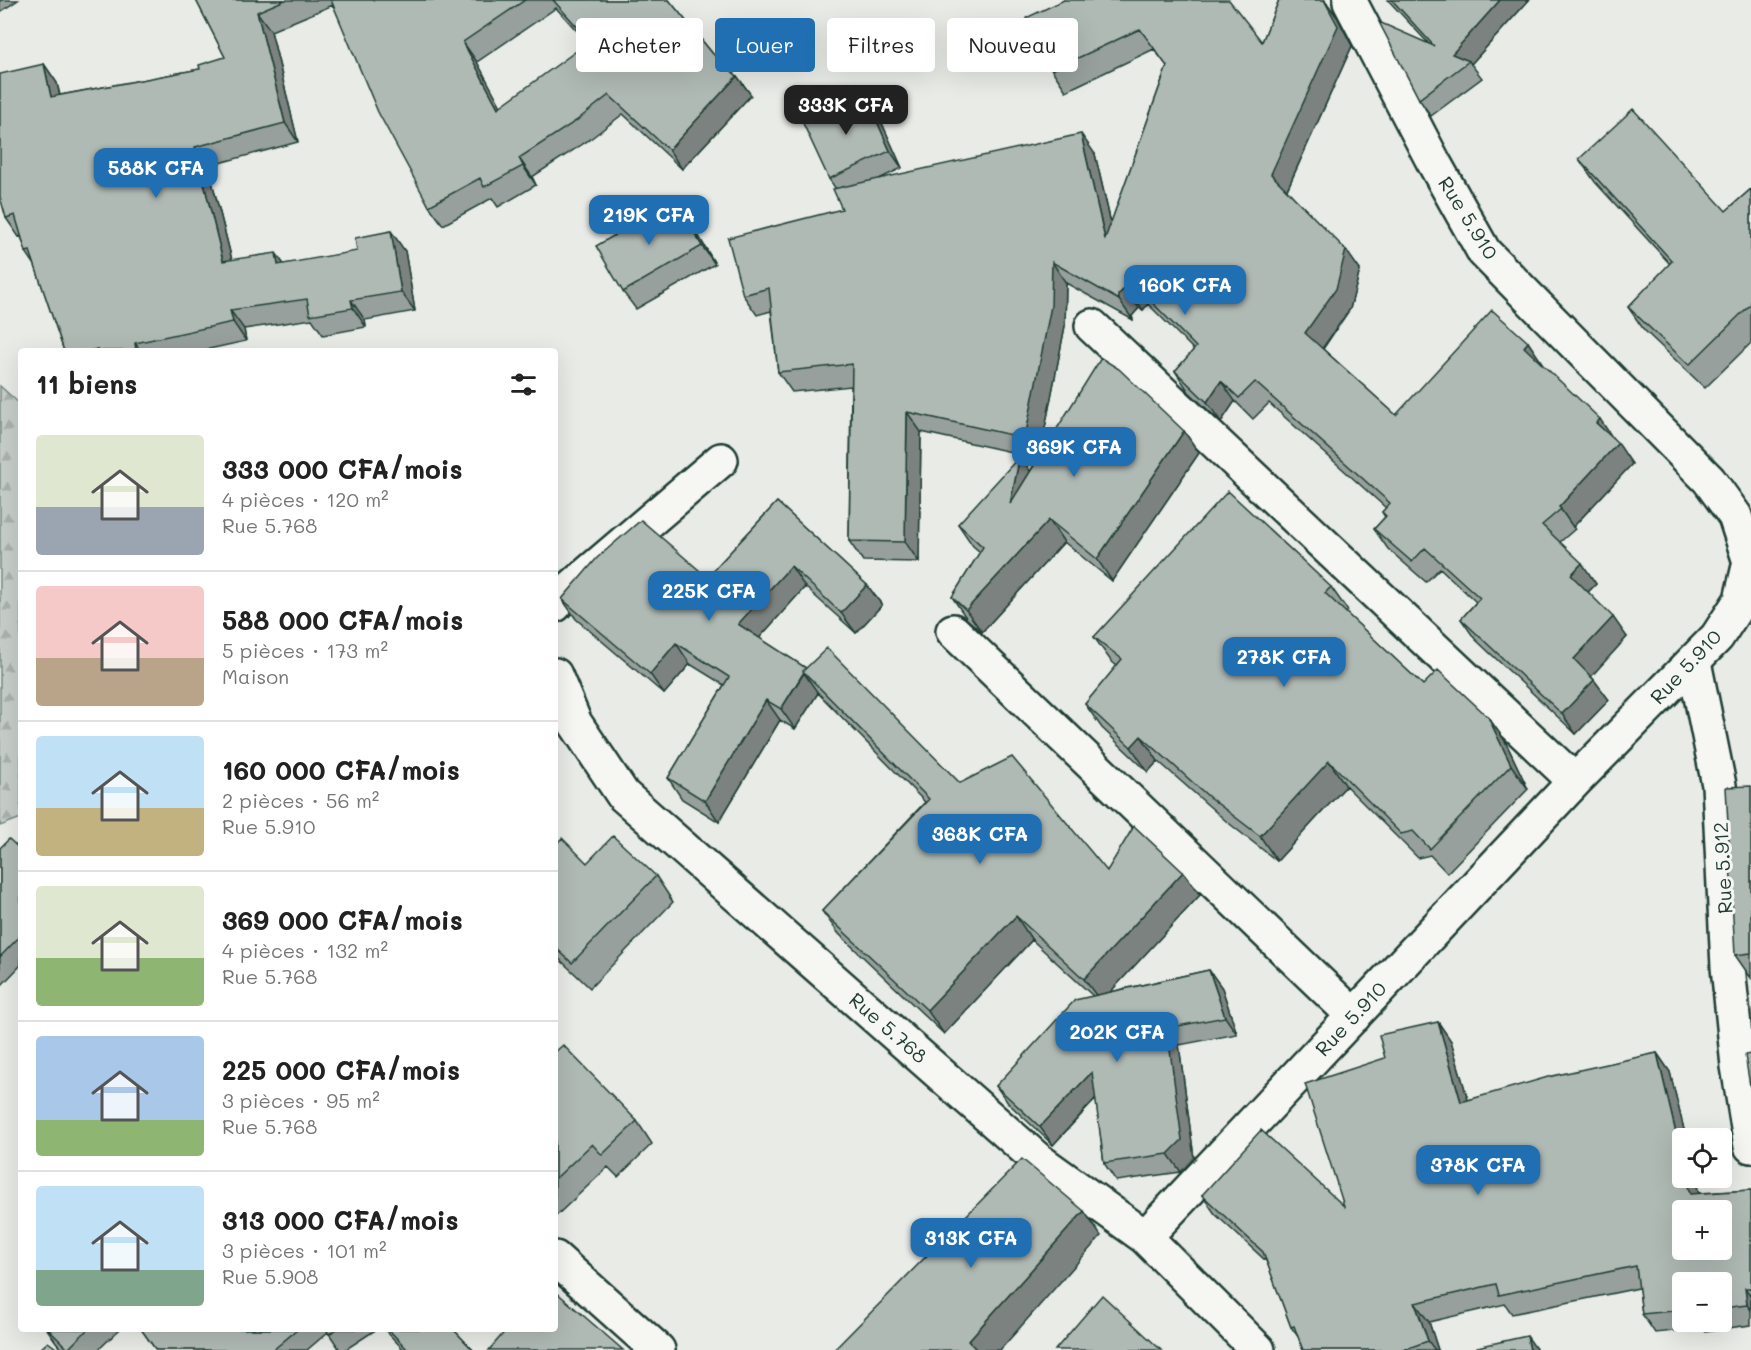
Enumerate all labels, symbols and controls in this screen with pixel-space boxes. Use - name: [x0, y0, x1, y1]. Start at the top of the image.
- chip: Acheter: [576, 18, 703, 72]
- chip: Louer: [715, 18, 815, 72]
- chip: Filtres: [827, 18, 935, 72]
- chip: Nouveau: [947, 18, 1078, 72]
- pin: 333K CFA: [784, 85, 908, 136]
- text: 333K CFA: [798, 91, 894, 117]
- pin: 588K CFA: [94, 148, 218, 199]
- text: 588K CFA: [108, 154, 204, 180]
- street label: Rue 5.910: [1433, 171, 1505, 264]
- pin: 219K CFA: [587, 195, 711, 246]
- text: 219K CFA: [603, 201, 695, 227]
- pin: 160K CFA: [1123, 265, 1247, 316]
- text: 160K CFA: [1138, 271, 1232, 297]
- text: 11 biens: [36, 367, 137, 401]
- icon: filters: [507, 368, 540, 401]
- pin: 369K CFA: [1012, 427, 1136, 478]
- text: 369K CFA: [1026, 433, 1122, 459]
- text: 333 000 CFA/mois: [222, 452, 463, 486]
- icon: home: [84, 459, 156, 531]
- text: 4 pièces · 120 m²: [222, 486, 389, 512]
- text: Rue 5.768: [222, 512, 317, 538]
- pin: 225K CFA: [647, 571, 771, 622]
- text: 225K CFA: [662, 577, 756, 603]
- text: 588 000 CFA/mois: [222, 603, 463, 637]
- icon: home: [84, 610, 156, 682]
- street label: Rue 5.910: [1644, 623, 1727, 709]
- text: 5 pièces · 173 m²: [222, 637, 388, 663]
- pin: 278K CFA: [1222, 637, 1346, 688]
- text: 278K CFA: [1237, 643, 1331, 669]
- text: Maison: [222, 663, 289, 689]
- text: 160 000 CFA/mois: [222, 753, 460, 787]
- icon: home: [84, 760, 156, 832]
- text: 2 pièces · 56 m²: [222, 787, 379, 813]
- text: Rue 5.910: [222, 813, 315, 839]
- pin: 368K CFA: [918, 814, 1042, 865]
- text: 368K CFA: [932, 820, 1028, 846]
- street label: Rue 5.912: [1707, 821, 1737, 915]
- text: 369 000 CFA/mois: [222, 903, 463, 937]
- icon: home: [84, 910, 156, 982]
- text: 4 pièces · 132 m²: [222, 937, 388, 963]
- text: Rue 5.768: [222, 963, 317, 989]
- street label: Rue 5.910: [1309, 975, 1392, 1061]
- street label: Rue 5.768: [844, 986, 933, 1068]
- pin: 202K CFA: [1055, 1012, 1179, 1063]
- text: 202K CFA: [1069, 1018, 1165, 1044]
- text: 225 000 CFA/mois: [222, 1053, 460, 1087]
- icon: home: [84, 1060, 156, 1132]
- text: 3 pièces · 95 m²: [222, 1087, 380, 1113]
- text: Rue 5.768: [222, 1113, 317, 1139]
- map controls: [1672, 1128, 1732, 1332]
- button: locate: [1672, 1128, 1732, 1188]
- pin: 378K CFA: [1416, 1145, 1540, 1196]
- text: 378K CFA: [1430, 1151, 1526, 1177]
- button: +: [1672, 1200, 1732, 1260]
- text: 313 000 CFA/mois: [222, 1203, 459, 1237]
- icon: home: [84, 1210, 156, 1282]
- pin: 313K CFA: [909, 1218, 1033, 1269]
- text: 313K CFA: [925, 1224, 1017, 1250]
- text: 3 pièces · 101 m²: [222, 1237, 386, 1263]
- text: Rue 5.908: [222, 1263, 318, 1289]
- button: −: [1672, 1272, 1732, 1332]

